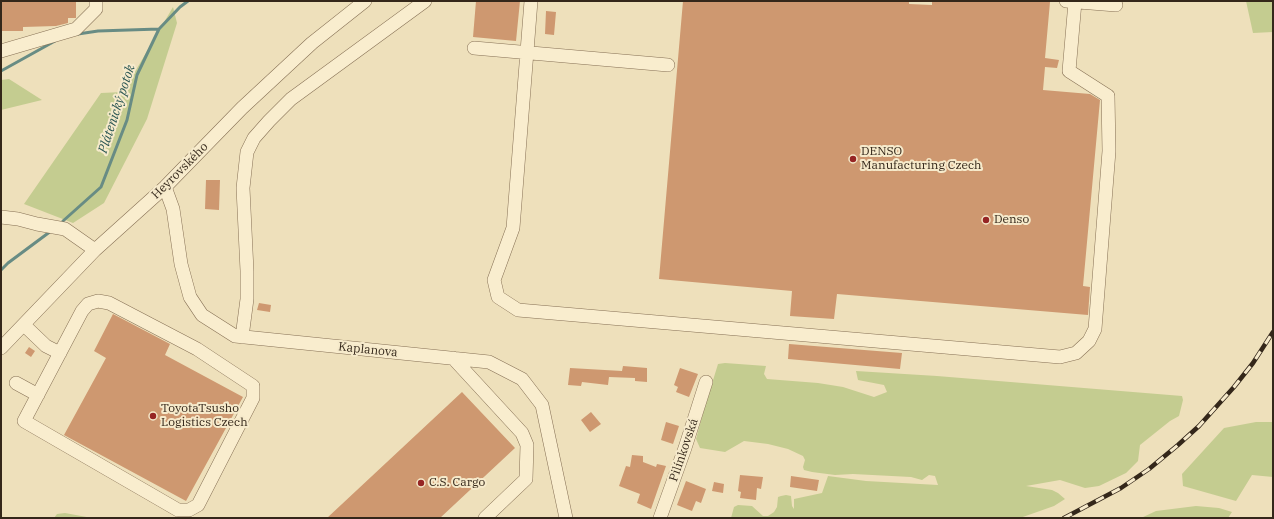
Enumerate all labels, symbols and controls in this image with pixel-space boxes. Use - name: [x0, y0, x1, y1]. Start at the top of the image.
- water label: Plátenický potok: [95, 63, 139, 155]
- street label: Heyrovského: [149, 140, 211, 202]
- place label: DENSO Manufacturing Czech: [861, 145, 982, 173]
- marker: DENSO Manufacturing Czech: [848, 154, 858, 164]
- place label: Denso: [994, 213, 1029, 227]
- marker: Denso: [981, 215, 991, 225]
- street label: Kaplanova: [338, 340, 398, 360]
- place label: ToyotaTsusho Logistics Czech: [161, 402, 248, 430]
- marker: ToyotaTsusho Logistics Czech: [148, 411, 158, 421]
- street label: Pilínkovská: [667, 417, 701, 483]
- place label: C.S. Cargo: [429, 476, 485, 490]
- marker: C.S. Cargo: [416, 478, 426, 488]

